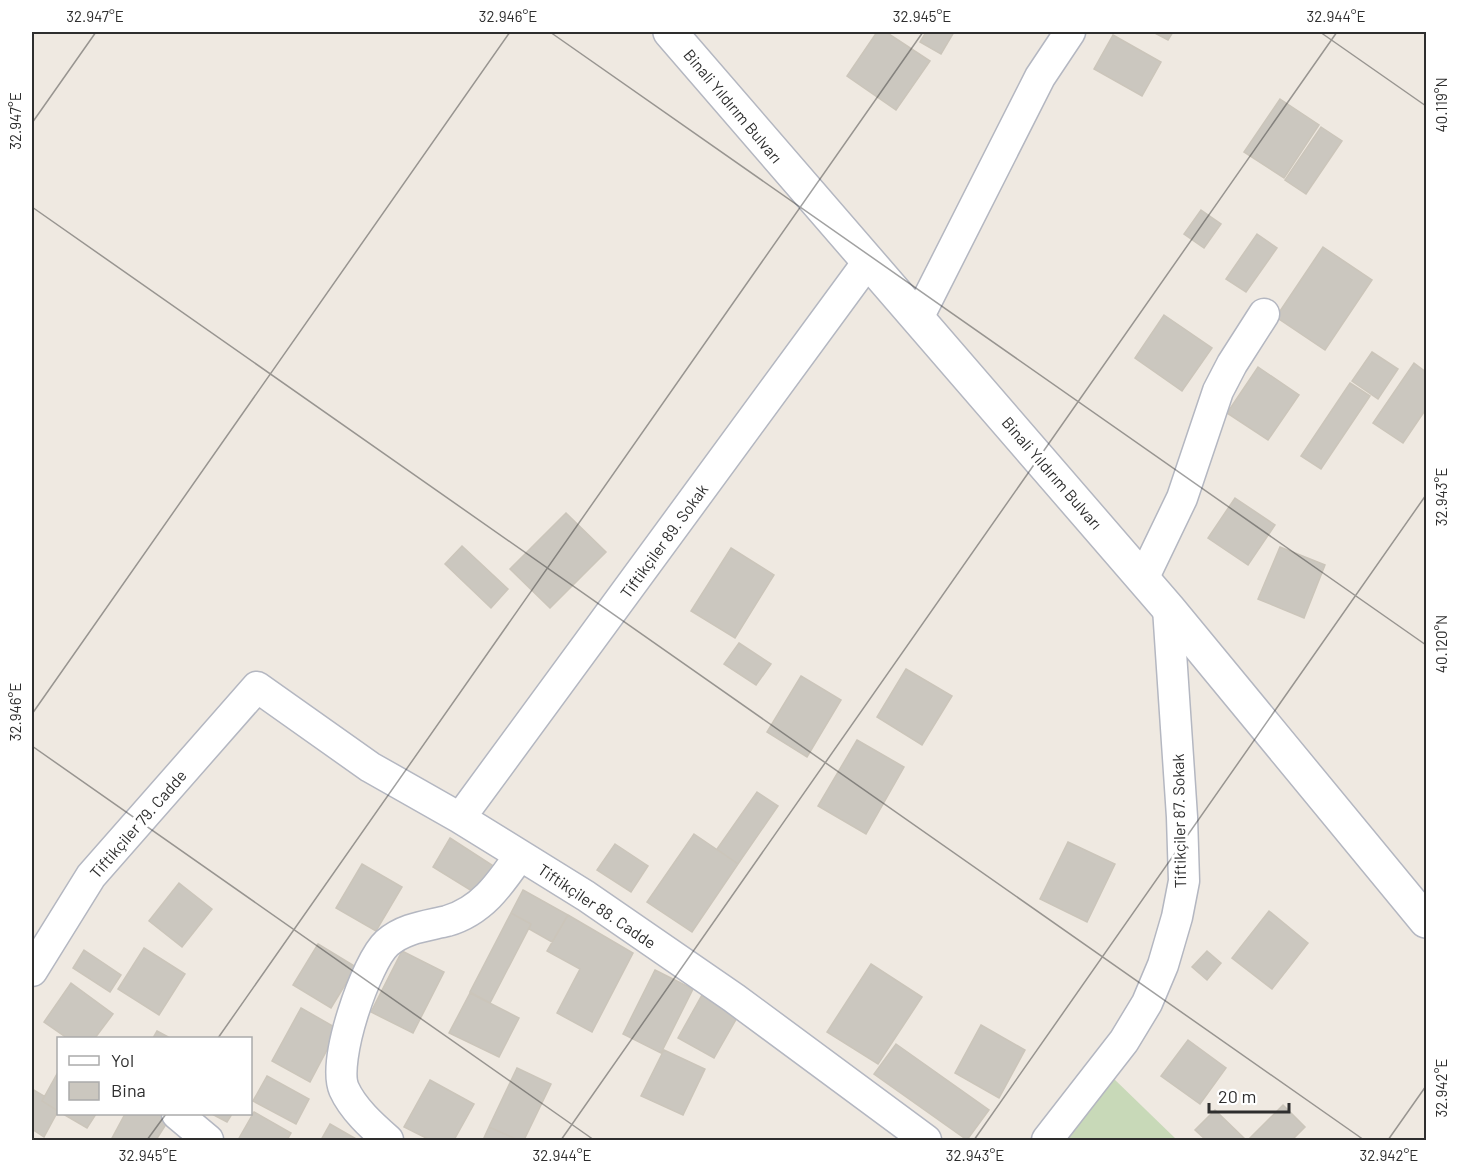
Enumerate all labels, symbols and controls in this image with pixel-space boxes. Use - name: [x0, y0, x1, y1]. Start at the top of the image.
- text: 32.947°E: [66, 7, 124, 25]
- text: 32.946°E: [479, 7, 537, 25]
- text: 32.945°E: [893, 7, 951, 25]
- text: 32.944°E: [1306, 7, 1366, 25]
- street label: Binali Yıldırım Bulvarı: [680, 45, 787, 166]
- text: 40.119°N: [1432, 77, 1450, 133]
- text: 32.947°E: [6, 92, 24, 150]
- street label: Binali Yıldırım Bulvarı: [998, 413, 1106, 533]
- text: 32.943°E: [1432, 468, 1450, 526]
- street label: Tiftikçiler 89. Sokak: [616, 480, 711, 601]
- text: 40.120°N: [1432, 615, 1450, 673]
- text: 32.946°E: [6, 683, 24, 741]
- street label: Tiftikçiler 87. Sokak: [1168, 753, 1189, 889]
- street label: Tiftikçiler 79. Cadde: [85, 766, 190, 882]
- street label: Tiftikçiler 88. Cadde: [535, 859, 660, 952]
- legend: [57, 1037, 252, 1115]
- text: Yol: [111, 1049, 134, 1071]
- text: 32.942°E: [1432, 1059, 1450, 1117]
- scale bar: [1209, 1076, 1288, 1114]
- text: Bina: [111, 1079, 146, 1101]
- text: 20 m: [1218, 1085, 1256, 1107]
- text: 32.945°E: [119, 1146, 177, 1164]
- text: 32.944°E: [532, 1146, 592, 1164]
- text: 32.943°E: [946, 1146, 1004, 1164]
- text: 32.942°E: [1360, 1146, 1418, 1164]

